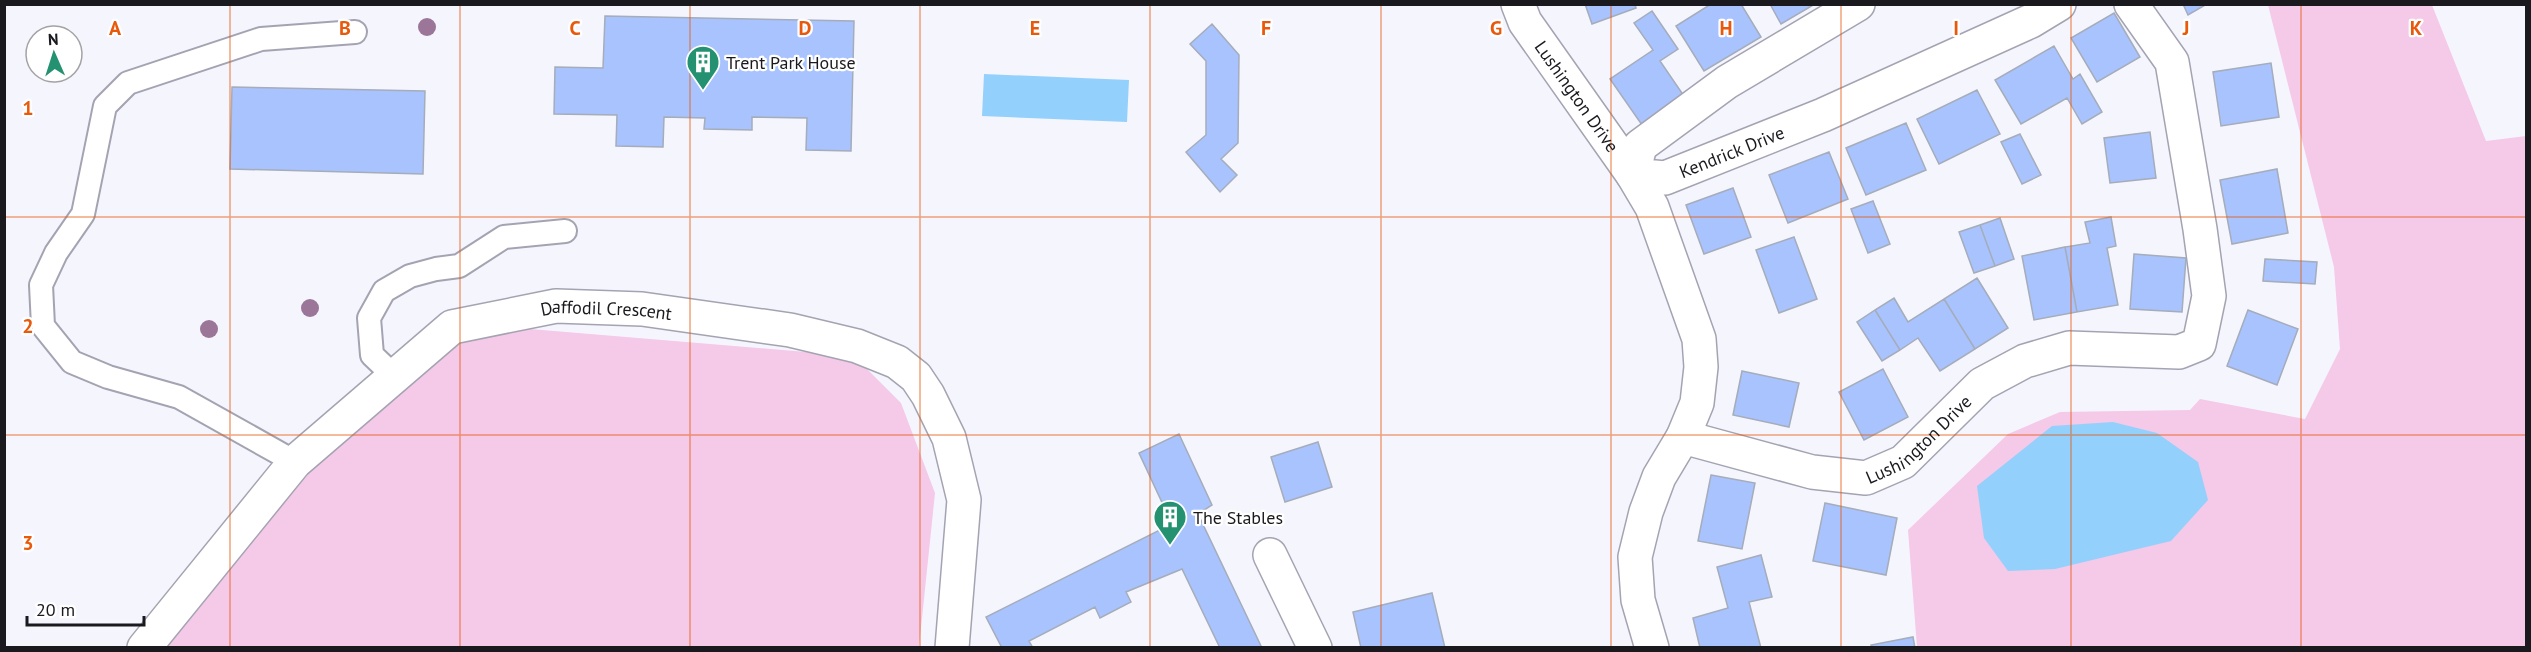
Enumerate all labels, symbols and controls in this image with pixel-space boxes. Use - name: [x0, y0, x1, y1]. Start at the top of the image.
- text: A: [109, 15, 122, 41]
- text: B: [339, 15, 351, 41]
- text: C: [569, 15, 581, 41]
- text: D: [799, 15, 812, 41]
- text: E: [1030, 15, 1040, 41]
- text: F: [1261, 15, 1271, 41]
- text: G: [1490, 15, 1502, 41]
- text: H: [1719, 15, 1733, 41]
- text: I: [1953, 15, 1959, 41]
- text: J: [2182, 15, 2189, 41]
- text: K: [2410, 15, 2423, 41]
- north arrow: [24, 24, 84, 84]
- text: N: [47, 29, 59, 49]
- street label: Lushington Drive: [1530, 36, 1624, 156]
- building icon: Trent Park House: [685, 44, 721, 91]
- place label: Trent Park House: [726, 51, 856, 74]
- text: 1: [22, 95, 34, 121]
- street label: Kendrick Drive: [1676, 120, 1787, 183]
- street label: Daffodil Crescent: [538, 294, 674, 325]
- text: 2: [22, 313, 34, 339]
- street label: Lushington Drive: [1862, 390, 1976, 488]
- building icon: The Stables: [1152, 499, 1188, 546]
- place label: The Stables: [1193, 506, 1283, 529]
- text: 3: [22, 530, 34, 556]
- scale bar: [27, 589, 144, 627]
- text: 20 m: [36, 598, 75, 621]

